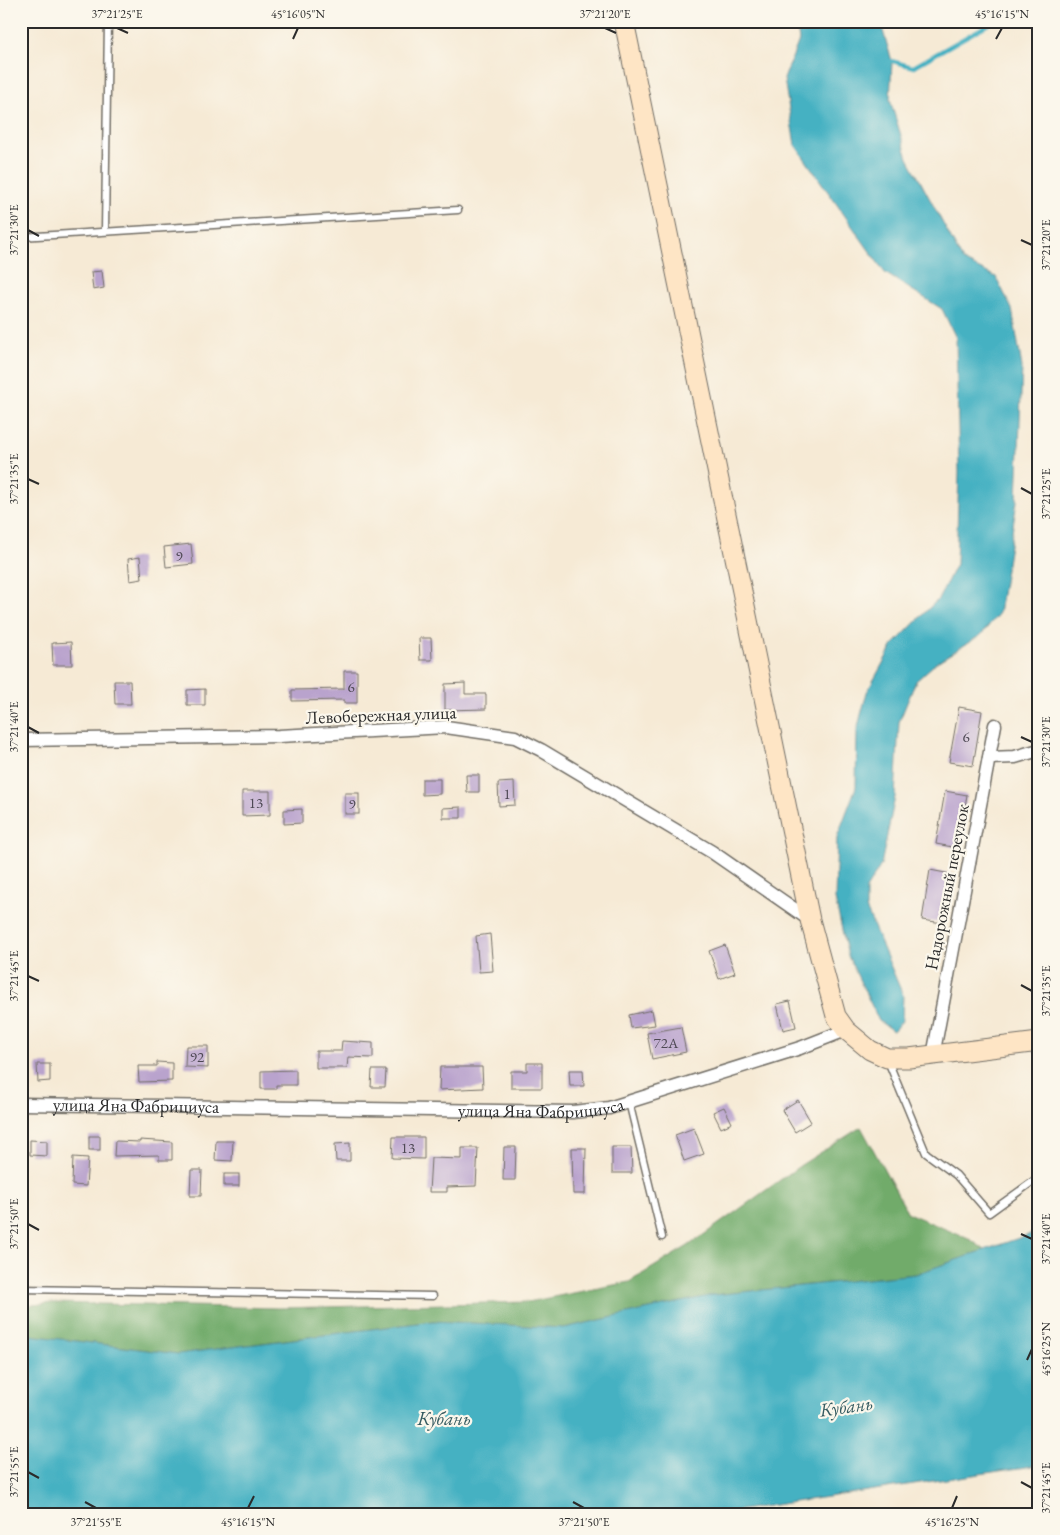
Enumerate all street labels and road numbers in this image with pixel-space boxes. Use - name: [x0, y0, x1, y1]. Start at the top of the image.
- street label: Левобережная улица: [305, 700, 458, 729]
- street label: Надорожный переулок: [919, 801, 974, 972]
- street label: улица Яна Фабрициуса: [53, 1092, 220, 1118]
- street label: улица Яна Фабрициуса: [458, 1092, 627, 1123]

